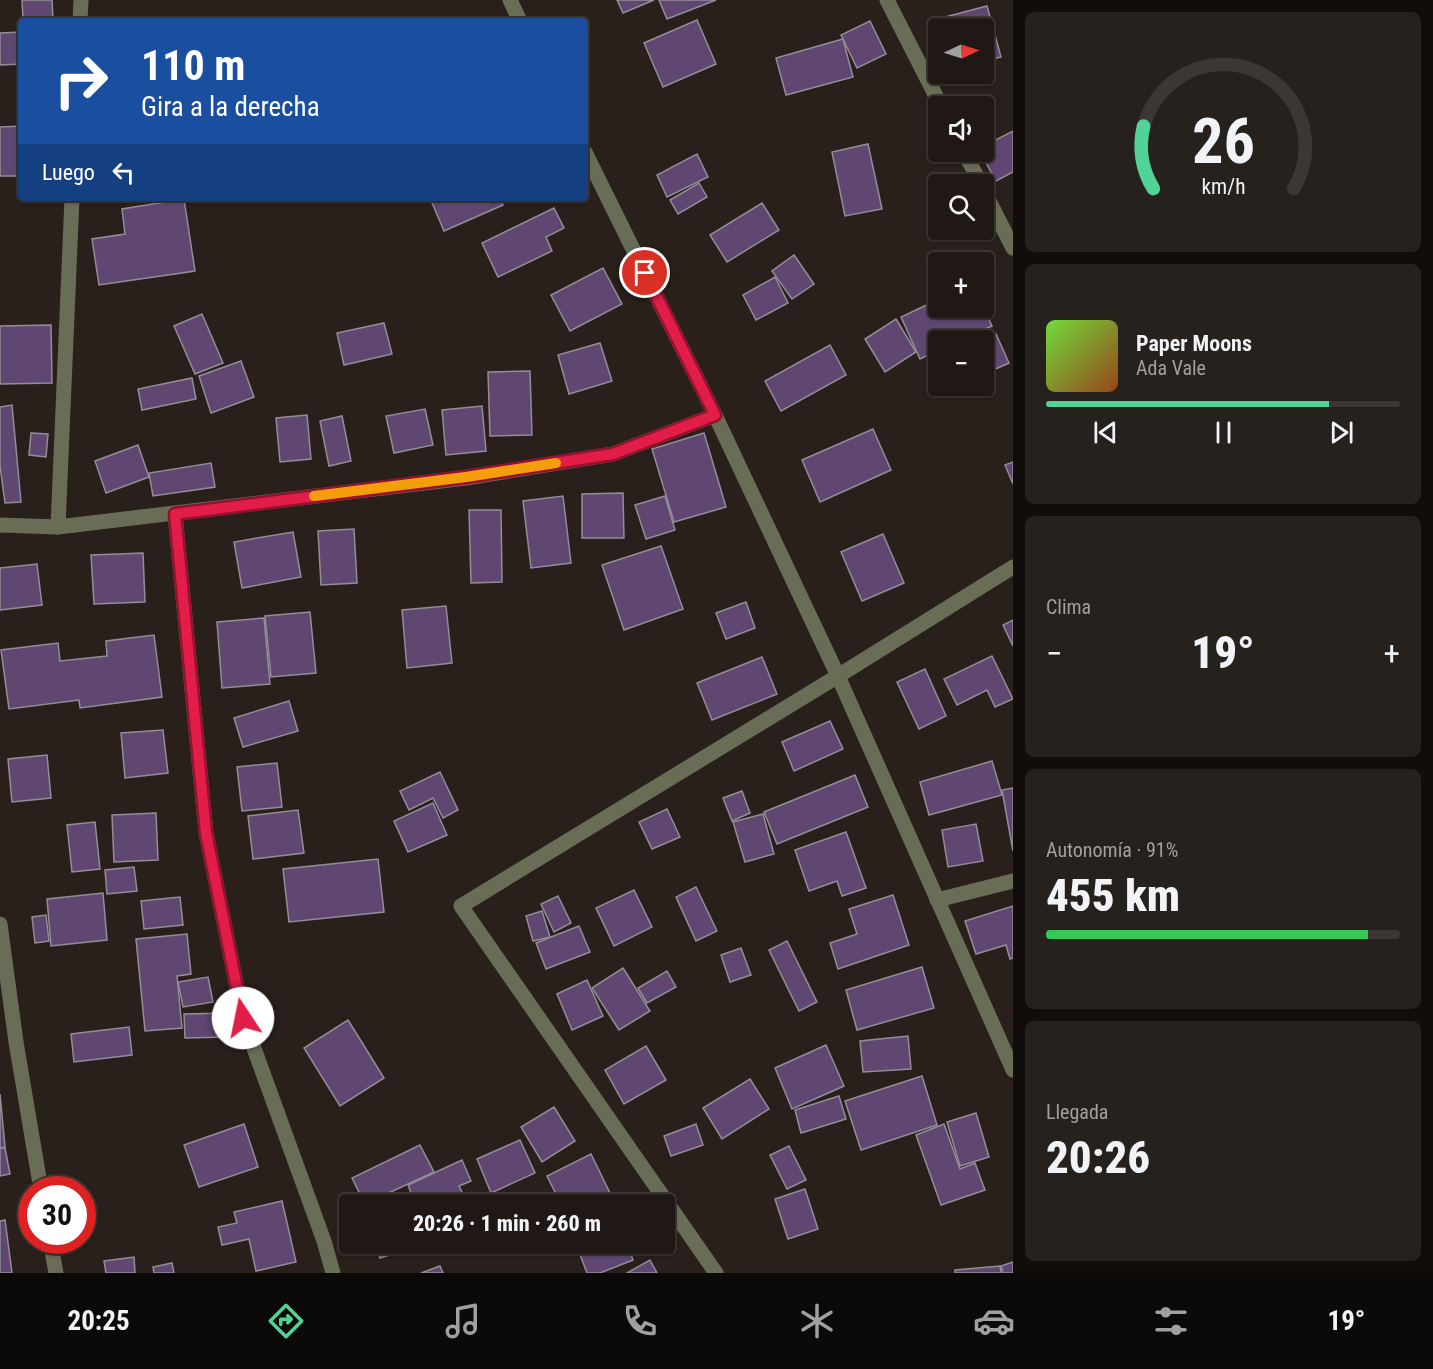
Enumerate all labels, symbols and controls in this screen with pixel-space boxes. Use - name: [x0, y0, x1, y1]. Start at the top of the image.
- north arrow: [928, 18, 994, 84]
- map controls: [928, 18, 994, 396]
- text: 110 m: [141, 41, 246, 90]
- icon: right: [42, 42, 120, 120]
- text: Gira a la derecha: [141, 91, 320, 123]
- button: sound: [928, 96, 994, 162]
- text: 26: [1191, 105, 1255, 178]
- icon: left: [107, 156, 140, 189]
- text: Luego: [42, 160, 95, 185]
- button: search: [928, 174, 994, 240]
- text: km/h: [1201, 174, 1245, 199]
- pin: [619, 247, 670, 298]
- button: +: [928, 252, 994, 318]
- icon: arrive: [628, 256, 661, 289]
- button: −: [928, 330, 994, 396]
- text: Paper Moons: [1136, 331, 1252, 356]
- text: Ada Vale: [1136, 356, 1206, 380]
- icon: previous: [1089, 416, 1122, 449]
- icon: pause: [1207, 416, 1240, 449]
- icon: next: [1325, 416, 1358, 449]
- text: Clima: [1046, 595, 1091, 619]
- text: 19°: [1191, 626, 1255, 679]
- text: −: [1046, 634, 1063, 673]
- text: +: [1384, 634, 1400, 673]
- text: Autonomía · 91%: [1046, 838, 1178, 862]
- text: 455 km: [1046, 869, 1180, 922]
- position arrow: [211, 986, 275, 1050]
- text: Llegada: [1046, 1100, 1108, 1124]
- text: 20:26: [1046, 1131, 1150, 1184]
- speed limit sign: 30: [18, 1176, 96, 1254]
- text: 20:26 · 1 min · 260 m: [413, 1211, 601, 1236]
- icon: directions: [265, 1300, 307, 1342]
- icon: music: [442, 1300, 484, 1342]
- icon: phone: [619, 1300, 661, 1342]
- icon: climate: [796, 1300, 838, 1342]
- icon: car: [973, 1300, 1015, 1342]
- icon: filters: [1150, 1300, 1192, 1342]
- text: 20:25: [68, 1305, 130, 1337]
- text: 19°: [1328, 1305, 1365, 1337]

